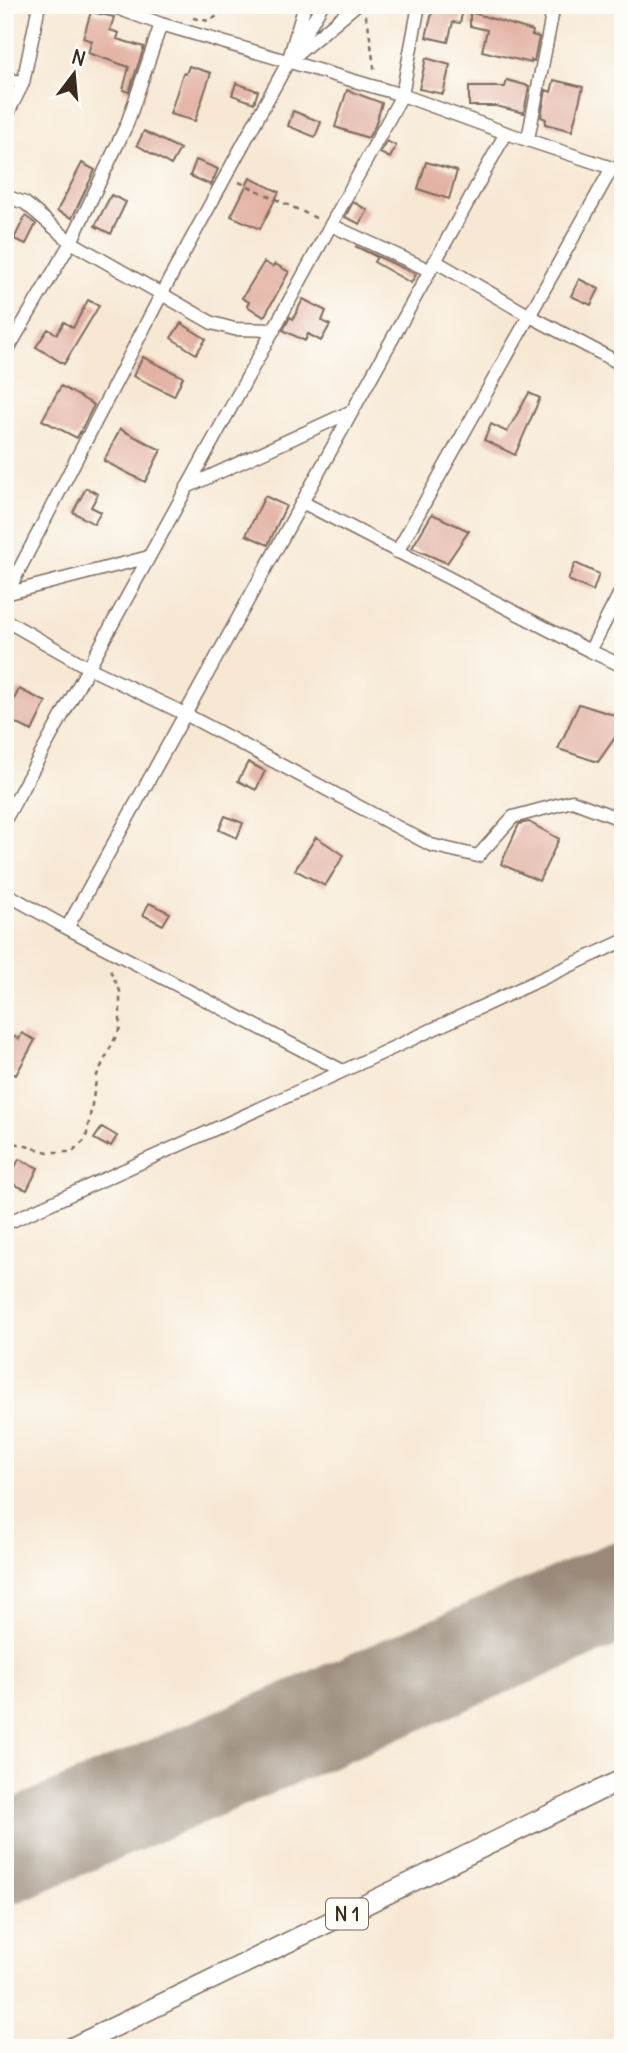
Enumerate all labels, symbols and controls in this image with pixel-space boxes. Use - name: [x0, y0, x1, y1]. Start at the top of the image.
- north arrow: [38, 38, 108, 108]
- text: N: [69, 44, 88, 71]
- road number: N 1: [326, 1898, 368, 1930]

